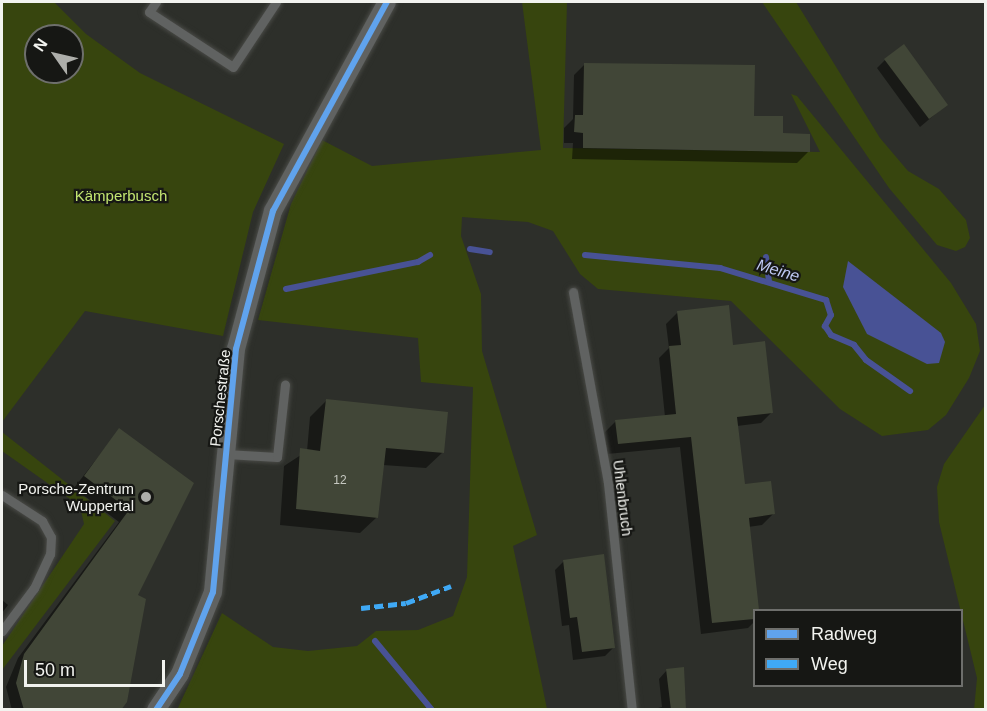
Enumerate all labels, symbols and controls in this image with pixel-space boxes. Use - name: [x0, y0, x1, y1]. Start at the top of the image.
- north arrow: [24, 24, 84, 84]
- text: N: [30, 35, 51, 54]
- park label: Kämperbusch: [75, 187, 167, 205]
- water label: Meine: [754, 255, 802, 287]
- street label: Porschestraße: [206, 349, 234, 447]
- street label: Uhlenbruch: [609, 459, 637, 537]
- house number: 12: [333, 474, 347, 488]
- place label: Porsche-Zentrum Wuppertal: [18, 479, 134, 514]
- marker: Porsche-Zentrum Wuppertal: [139, 490, 153, 504]
- legend: [753, 609, 963, 687]
- text: Radweg: [811, 624, 877, 644]
- scale bar: [27, 648, 168, 686]
- text: Weg: [811, 654, 848, 674]
- text: 50 m: [35, 660, 75, 680]

